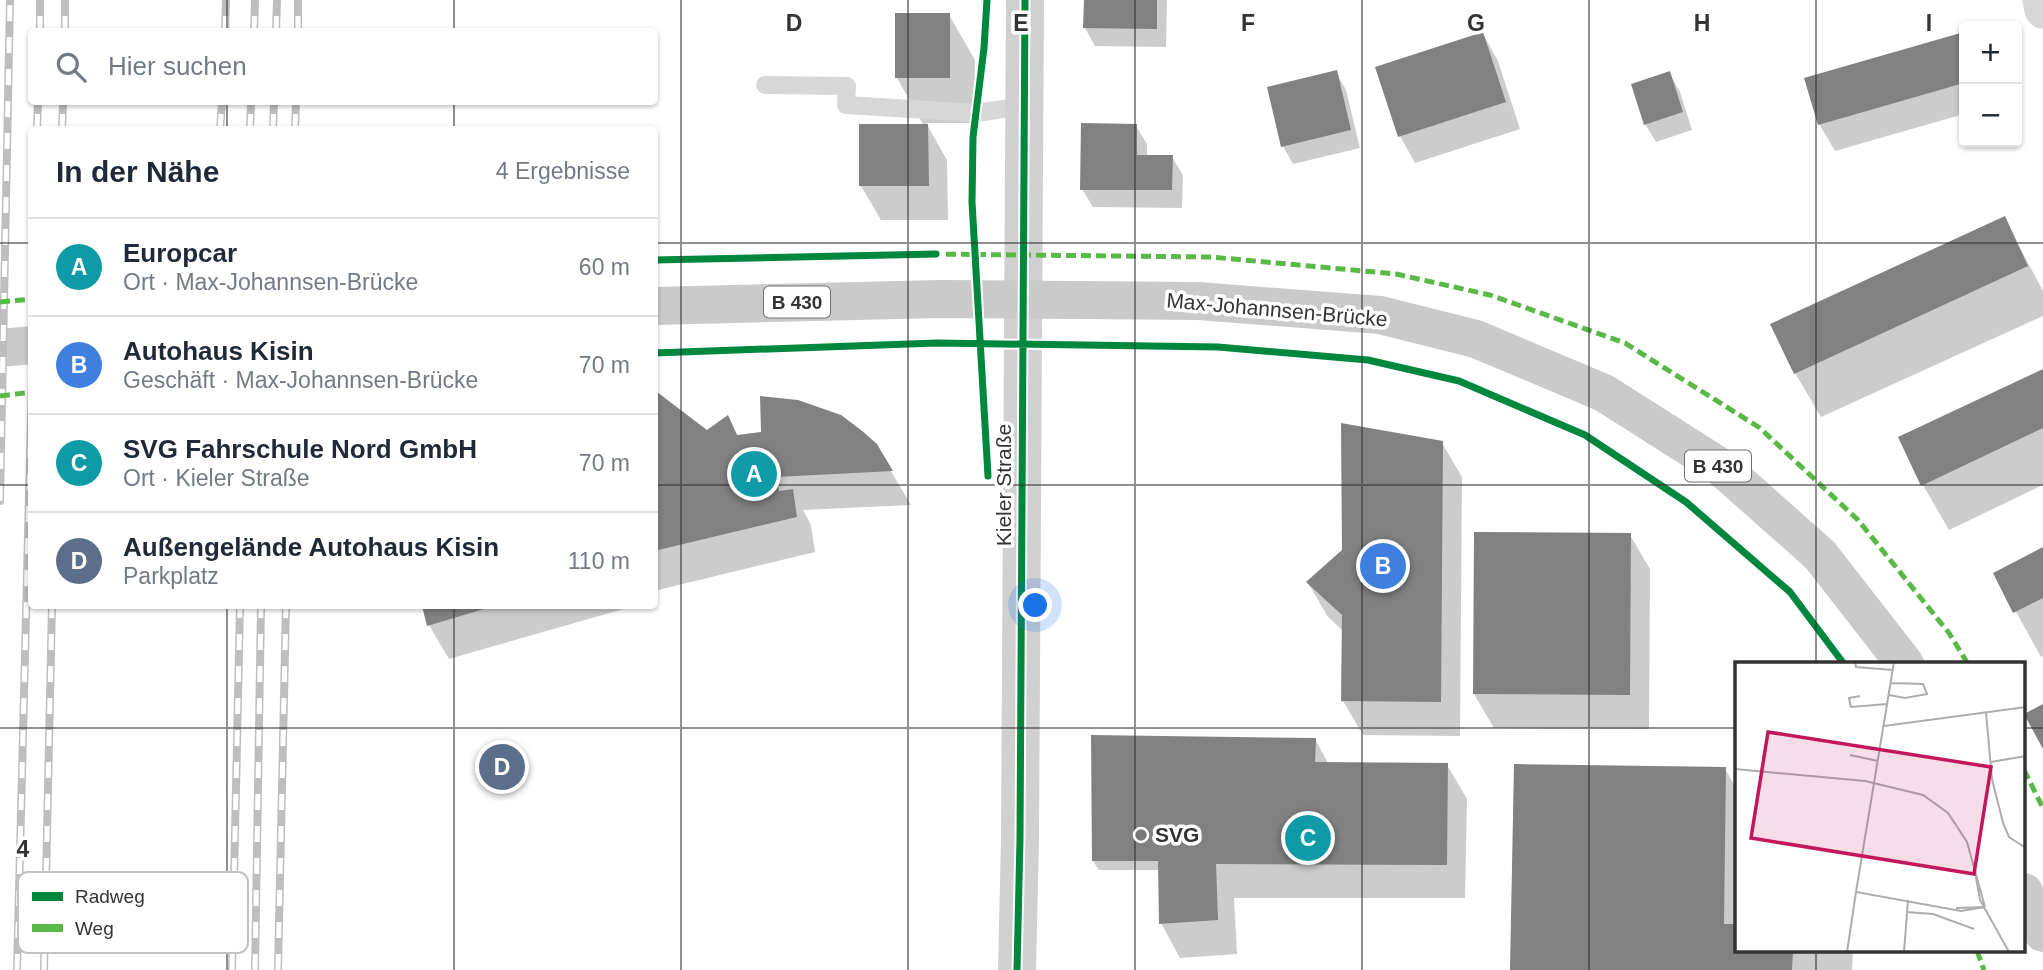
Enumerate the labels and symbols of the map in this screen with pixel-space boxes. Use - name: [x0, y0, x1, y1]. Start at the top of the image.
- text: D: [786, 10, 802, 36]
- text: E: [1013, 10, 1029, 36]
- text: F: [1241, 10, 1255, 36]
- text: G: [1467, 10, 1485, 36]
- text: H: [1694, 10, 1710, 36]
- text: I: [1926, 10, 1932, 36]
- road number: B 430: [764, 286, 830, 318]
- street label: Max-Johannsen-Brücke: [1166, 288, 1389, 331]
- street label: Kieler Straße: [992, 424, 1015, 546]
- pin: A: [731, 448, 777, 500]
- road number: B 430: [1685, 450, 1751, 481]
- pin: B: [1360, 540, 1406, 592]
- your location: [1018, 588, 1052, 622]
- inset map: [1735, 662, 2025, 953]
- pin: D: [479, 741, 525, 793]
- pin: C: [1285, 812, 1331, 864]
- place label: SVG: [1155, 823, 1199, 846]
- marker: SVG: [1133, 827, 1149, 843]
- text: 4: [17, 836, 30, 862]
- legend: [18, 872, 248, 953]
- text: Radweg: [75, 886, 145, 907]
- text: Weg: [75, 918, 114, 939]

